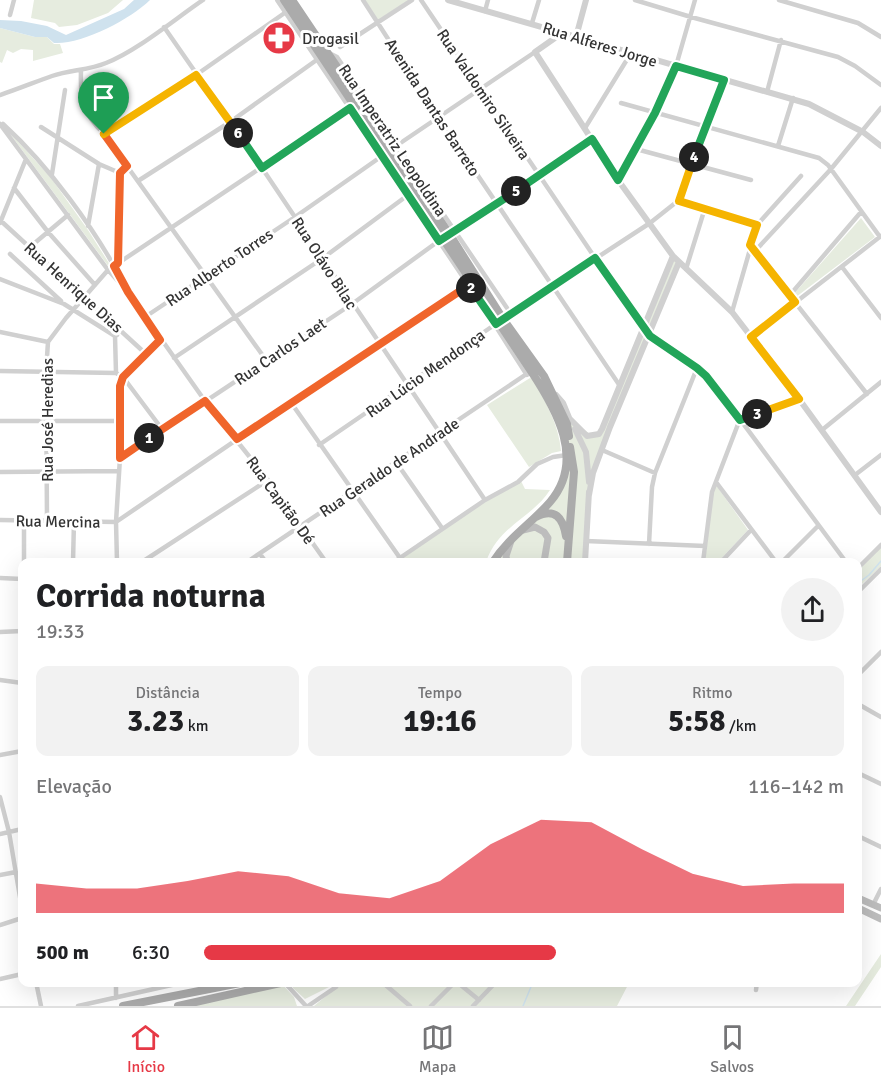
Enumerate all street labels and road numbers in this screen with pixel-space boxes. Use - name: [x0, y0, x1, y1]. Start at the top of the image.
- street label: Rua Alferes Jorge: [540, 18, 659, 72]
- street label: Rua Valdomiro Silveira: [432, 25, 534, 164]
- street label: Avenida Dantas Barreto: [380, 35, 484, 180]
- street label: Rua Imperatriz Leopoldina: [334, 61, 451, 220]
- street label: Rua Olávo Bilac: [287, 214, 361, 313]
- street label: Rua Alberto Torres: [162, 225, 277, 311]
- street label: Rua Henrique Dias: [20, 238, 127, 337]
- street label: Rua Carlos Laet: [231, 314, 331, 390]
- street label: Rua Lúcio Mendonça: [362, 325, 489, 422]
- street label: Rua José Heredias: [38, 358, 58, 482]
- street label: Rua Geraldo de Andrade: [316, 414, 463, 522]
- street label: Rua Capitão Dé: [242, 453, 319, 549]
- street label: Rua Mercina: [15, 511, 101, 533]

